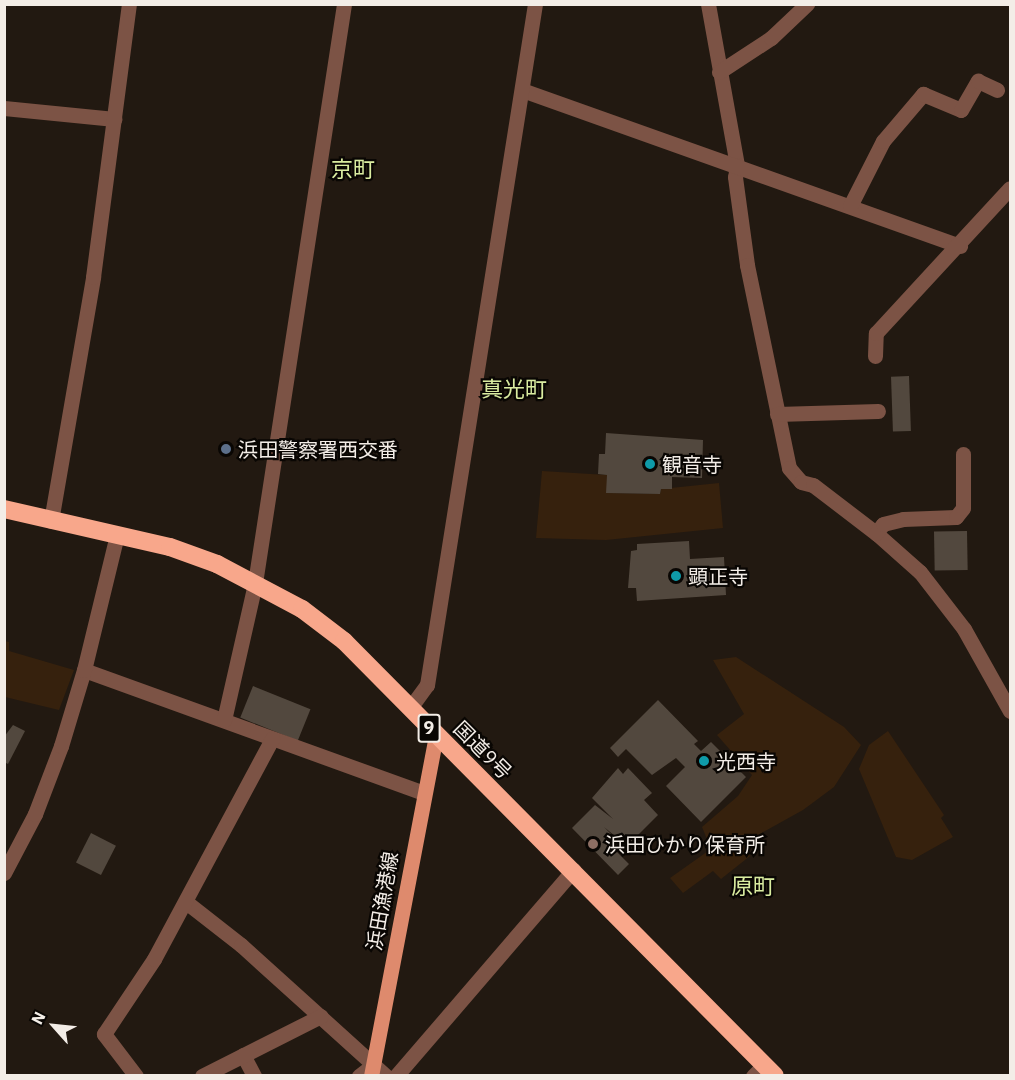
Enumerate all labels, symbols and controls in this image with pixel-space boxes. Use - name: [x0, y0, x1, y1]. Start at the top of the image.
- district label: 京町: [331, 156, 375, 182]
- district label: 真光町: [481, 376, 547, 402]
- place label: 浜田警察署西交番: [238, 437, 398, 461]
- marker: 浜田警察署西交番: [219, 442, 233, 456]
- place label: 観音寺: [662, 452, 722, 476]
- marker: 観音寺: [643, 457, 657, 471]
- place label: 顕正寺: [688, 564, 748, 588]
- marker: 顕正寺: [669, 569, 683, 583]
- road number: 9: [417, 713, 441, 743]
- street label: 国道9号: [449, 716, 517, 784]
- place label: 光西寺: [716, 749, 776, 773]
- marker: 光西寺: [697, 754, 711, 768]
- place label: 浜田ひかり保育所: [605, 832, 765, 856]
- marker: 浜田ひかり保育所: [586, 837, 600, 851]
- street label: 浜田漁港線: [361, 850, 403, 952]
- district label: 原町: [731, 873, 775, 899]
- north arrow: [24, 996, 84, 1056]
- text: N: [26, 1008, 50, 1028]

